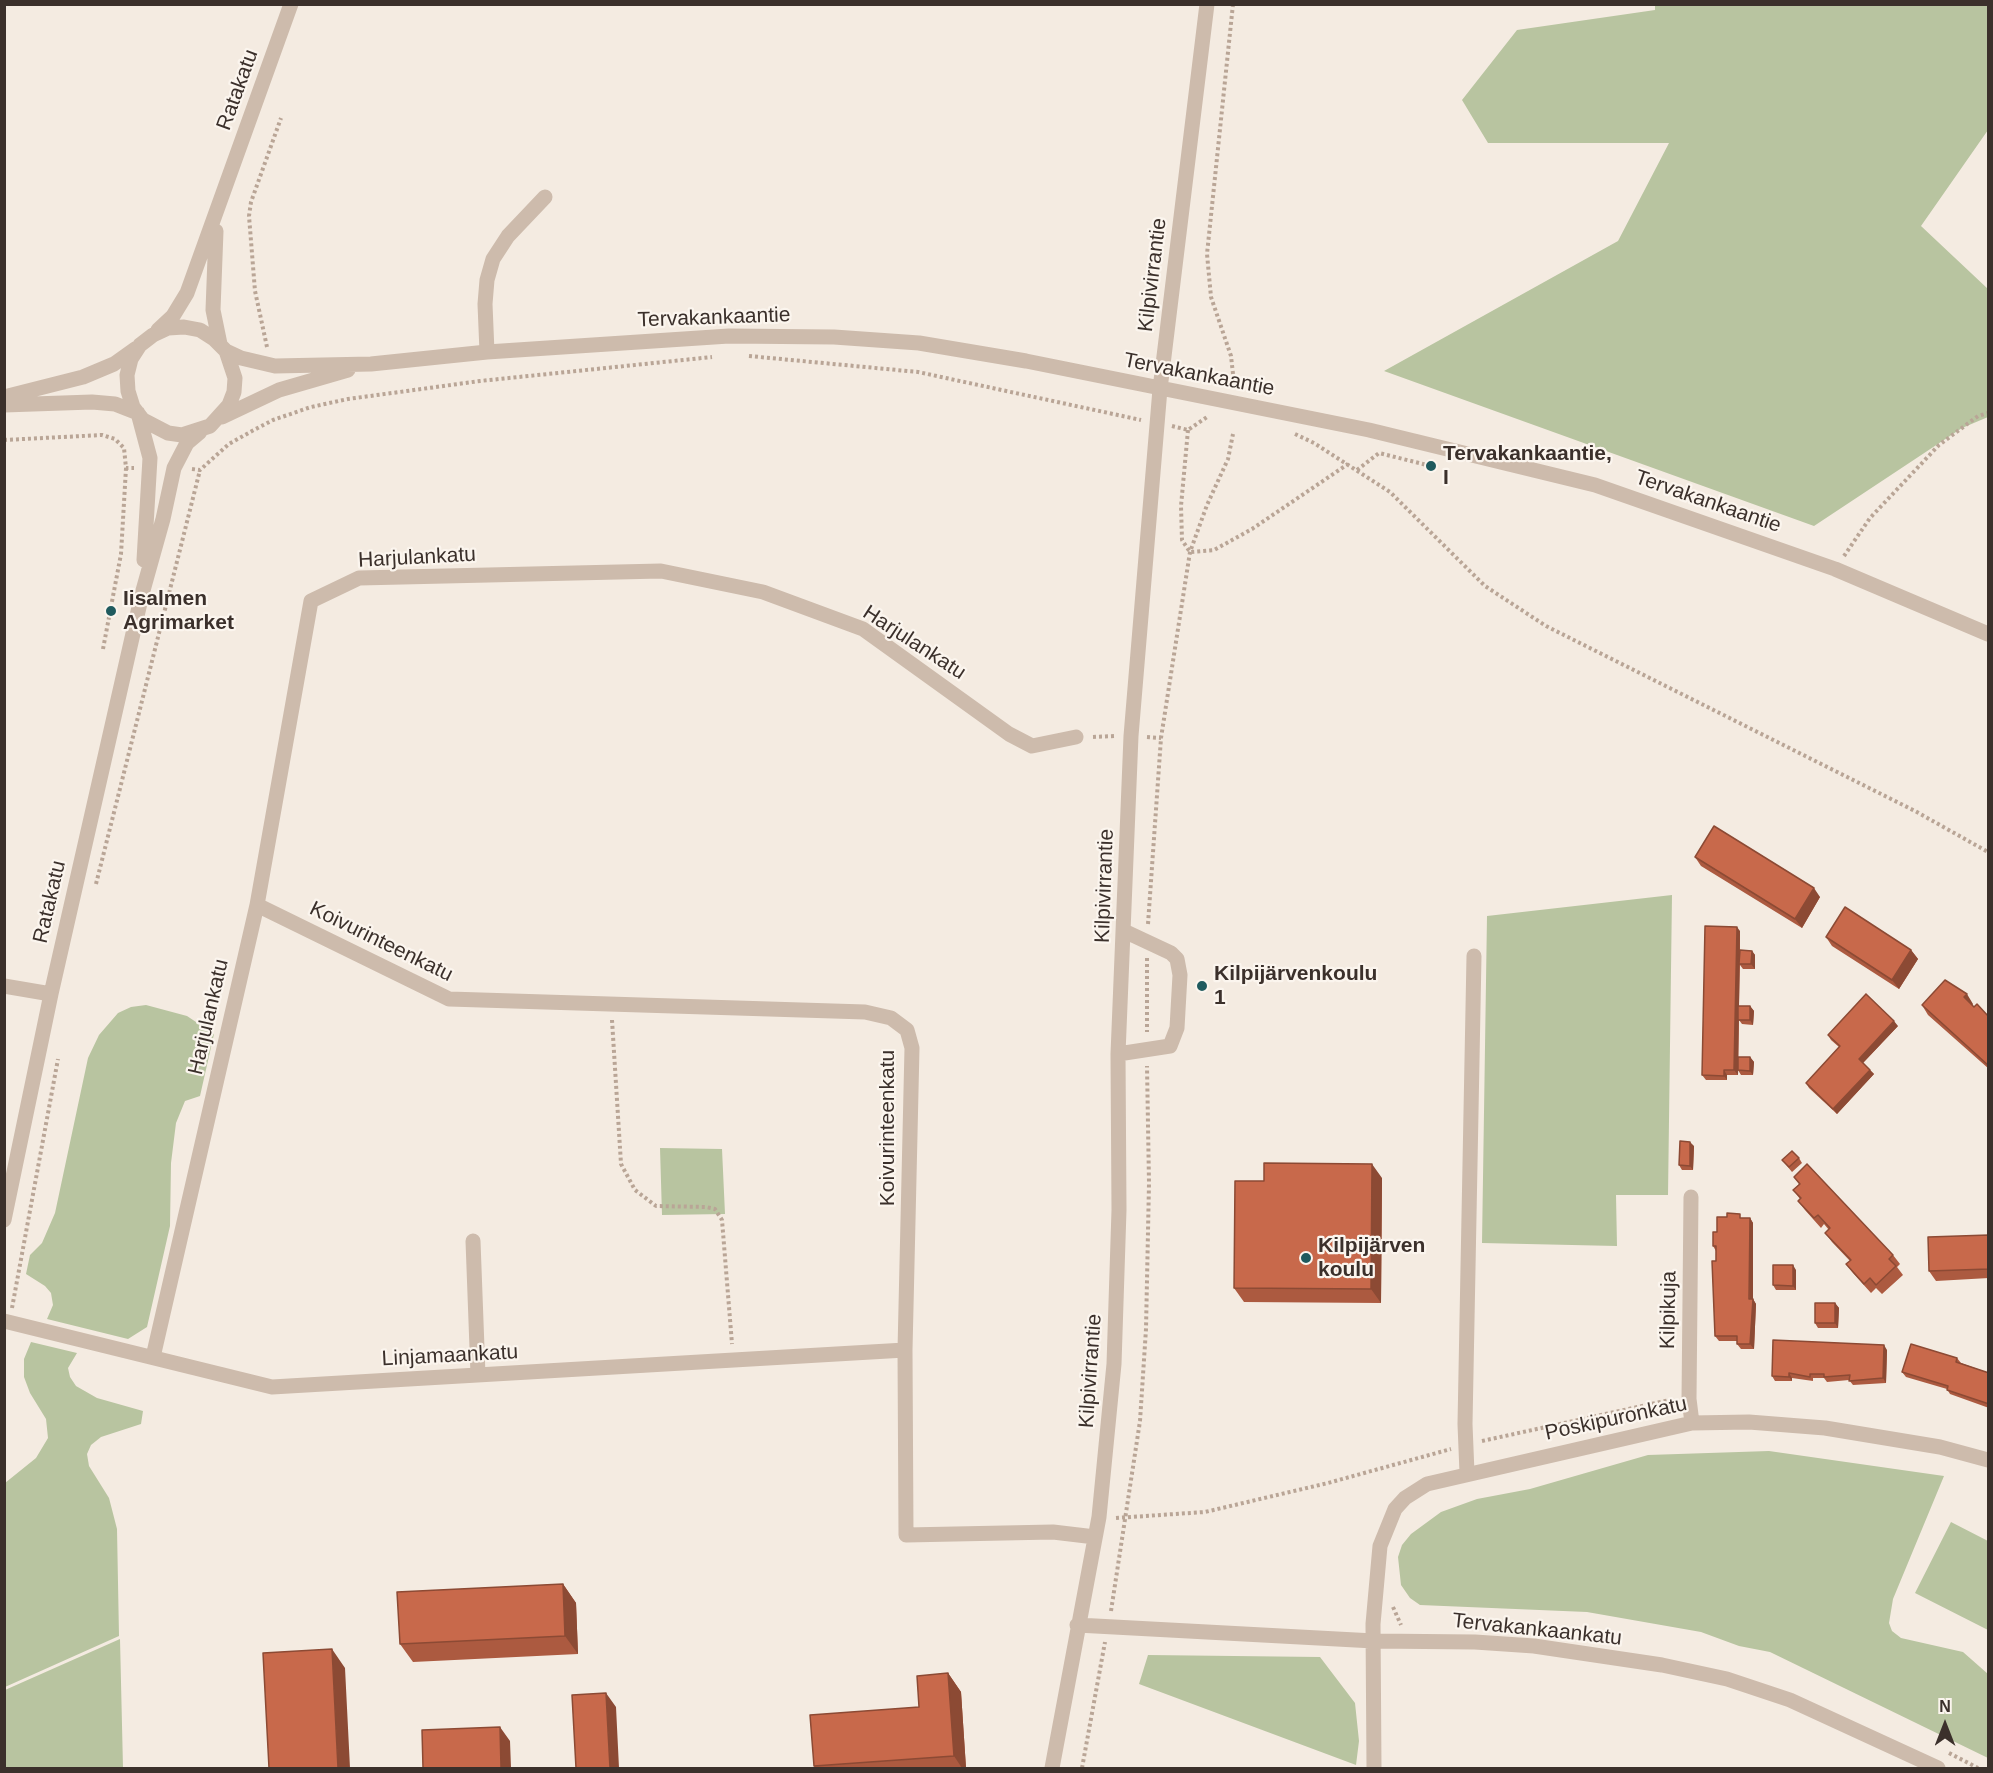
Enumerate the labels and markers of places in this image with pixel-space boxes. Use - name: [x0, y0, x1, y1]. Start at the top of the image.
- place label: Tervakankaantie, I: [1443, 441, 1612, 491]
- marker: Tervakankaantie, I: [1424, 459, 1438, 473]
- place label: Iisalmen Agrimarket: [123, 586, 234, 636]
- marker: Iisalmen Agrimarket: [104, 604, 118, 618]
- place label: Kilpijärvenkoulu 1: [1214, 961, 1377, 1011]
- marker: Kilpijärvenkoulu 1: [1195, 979, 1209, 993]
- place label: Kilpijärven koulu: [1318, 1233, 1425, 1283]
- marker: Kilpijärven koulu: [1299, 1251, 1313, 1265]

